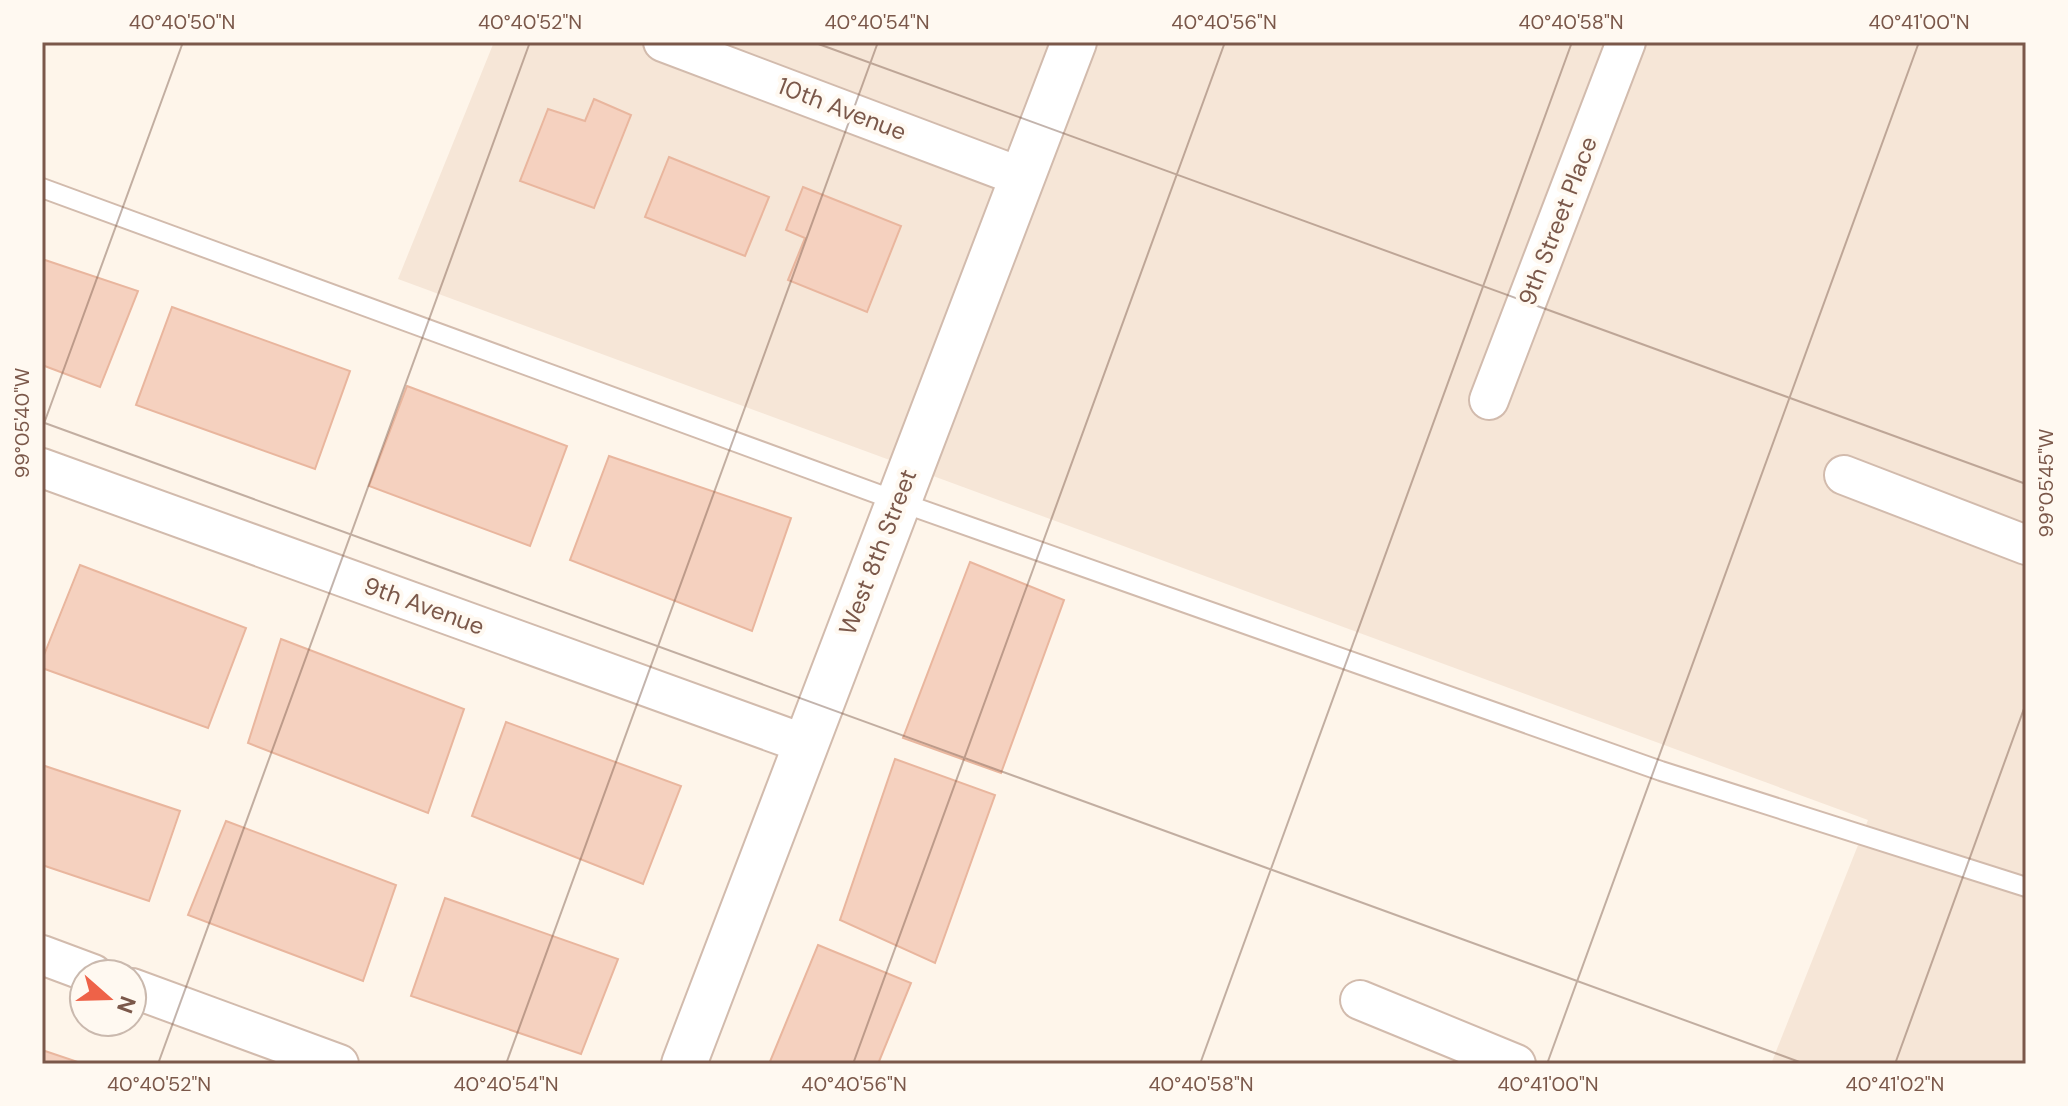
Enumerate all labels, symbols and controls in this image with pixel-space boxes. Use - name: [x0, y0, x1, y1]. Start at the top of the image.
- text: 40°40'50"N: [129, 9, 235, 35]
- text: 40°40'52"N: [478, 9, 582, 35]
- text: 40°40'54"N: [824, 9, 930, 35]
- text: 40°40'56"N: [1171, 9, 1277, 35]
- text: 40°40'58"N: [1518, 9, 1624, 35]
- text: 40°41'00"N: [1868, 9, 1970, 35]
- street label: 10th Avenue: [774, 70, 911, 147]
- street label: 9th Street Place: [1511, 132, 1604, 310]
- text: 99°05'40"W: [9, 368, 35, 478]
- text: 99°05'45"W: [2033, 429, 2059, 537]
- street label: West 8th Street: [832, 465, 923, 639]
- street label: 9th Avenue: [360, 569, 489, 642]
- north arrow: [68, 958, 148, 1038]
- text: N: [110, 992, 143, 1017]
- text: 40°40'52"N: [107, 1071, 211, 1097]
- text: 40°40'54"N: [453, 1071, 559, 1097]
- text: 40°40'56"N: [801, 1071, 907, 1097]
- text: 40°40'58"N: [1148, 1071, 1254, 1097]
- text: 40°41'00"N: [1497, 1071, 1599, 1097]
- text: 40°41'02"N: [1846, 1071, 1944, 1097]

